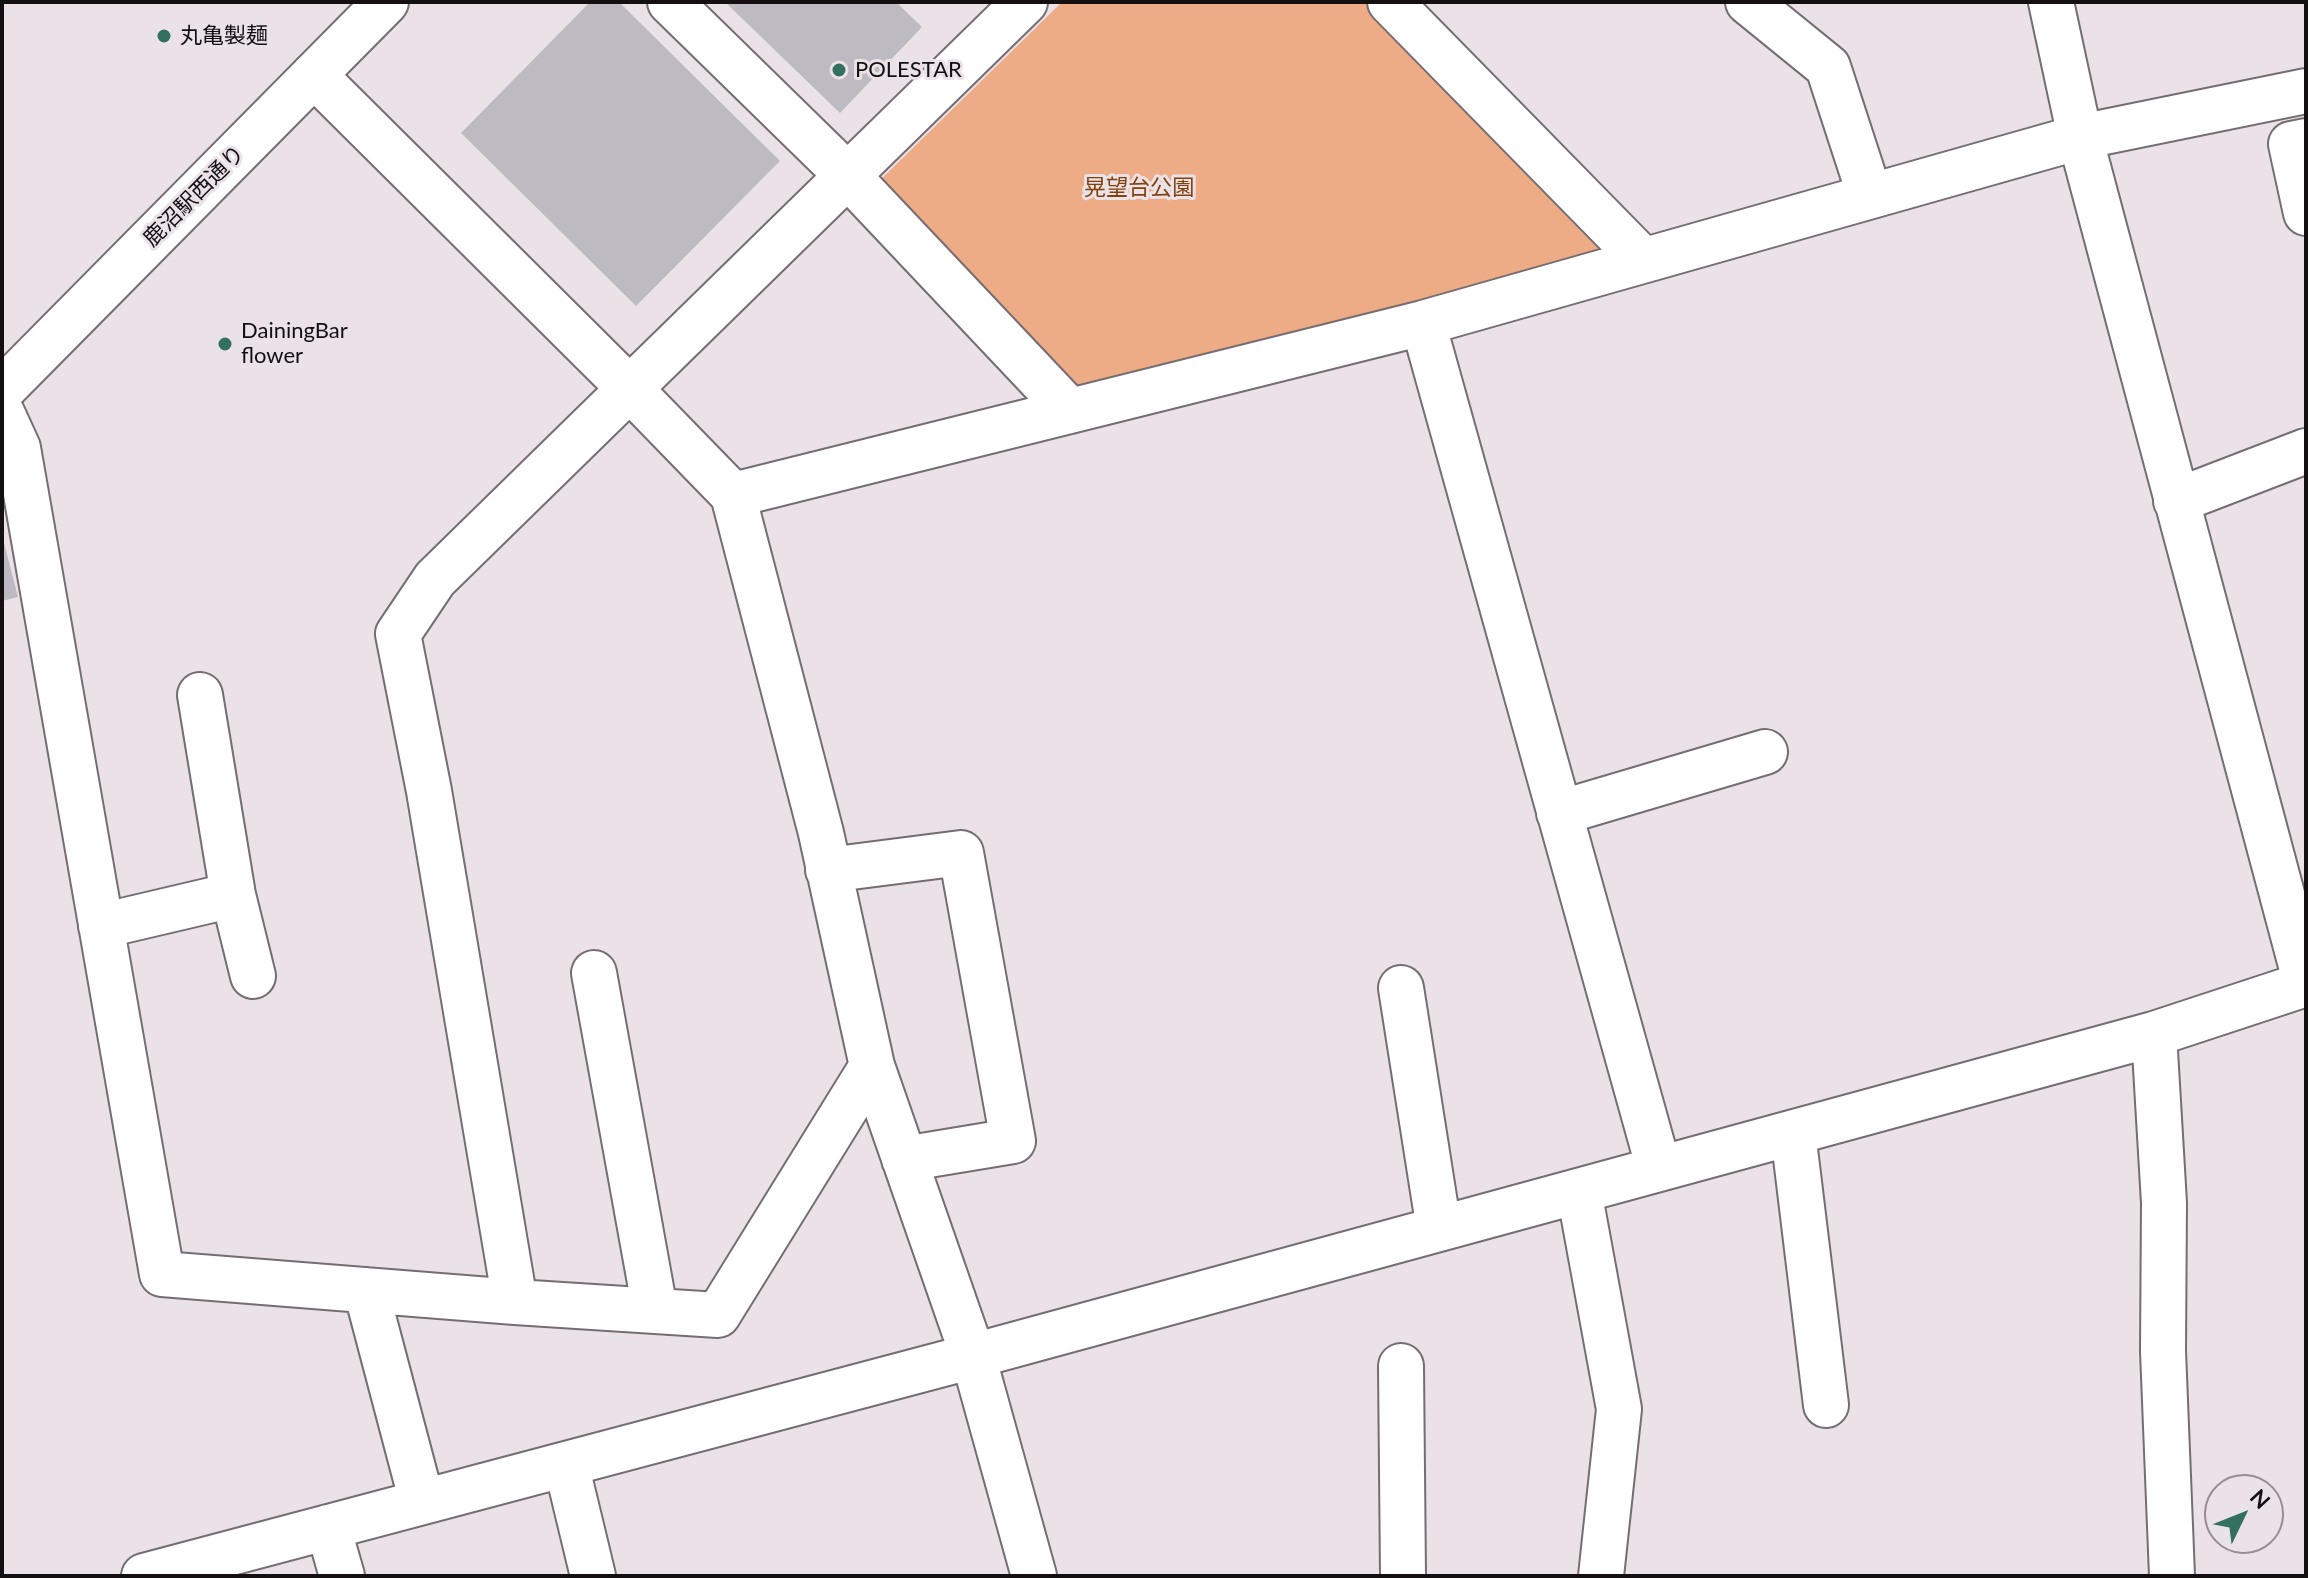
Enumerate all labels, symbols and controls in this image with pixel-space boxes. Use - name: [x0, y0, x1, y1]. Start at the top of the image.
- place label: 丸亀製麺: [180, 23, 268, 49]
- marker: 丸亀製麺: [155, 27, 173, 45]
- place label: POLESTAR: [855, 57, 962, 83]
- marker: POLESTAR: [830, 61, 848, 79]
- street label: 鹿沼駅西通り: [138, 140, 250, 252]
- park label: 晃望台公園: [1084, 175, 1194, 201]
- place label: DainingBar flower: [241, 318, 348, 370]
- marker: DainingBar flower: [216, 335, 234, 353]
- north arrow: [2204, 1474, 2284, 1554]
- text: N: [2245, 1483, 2276, 1514]

